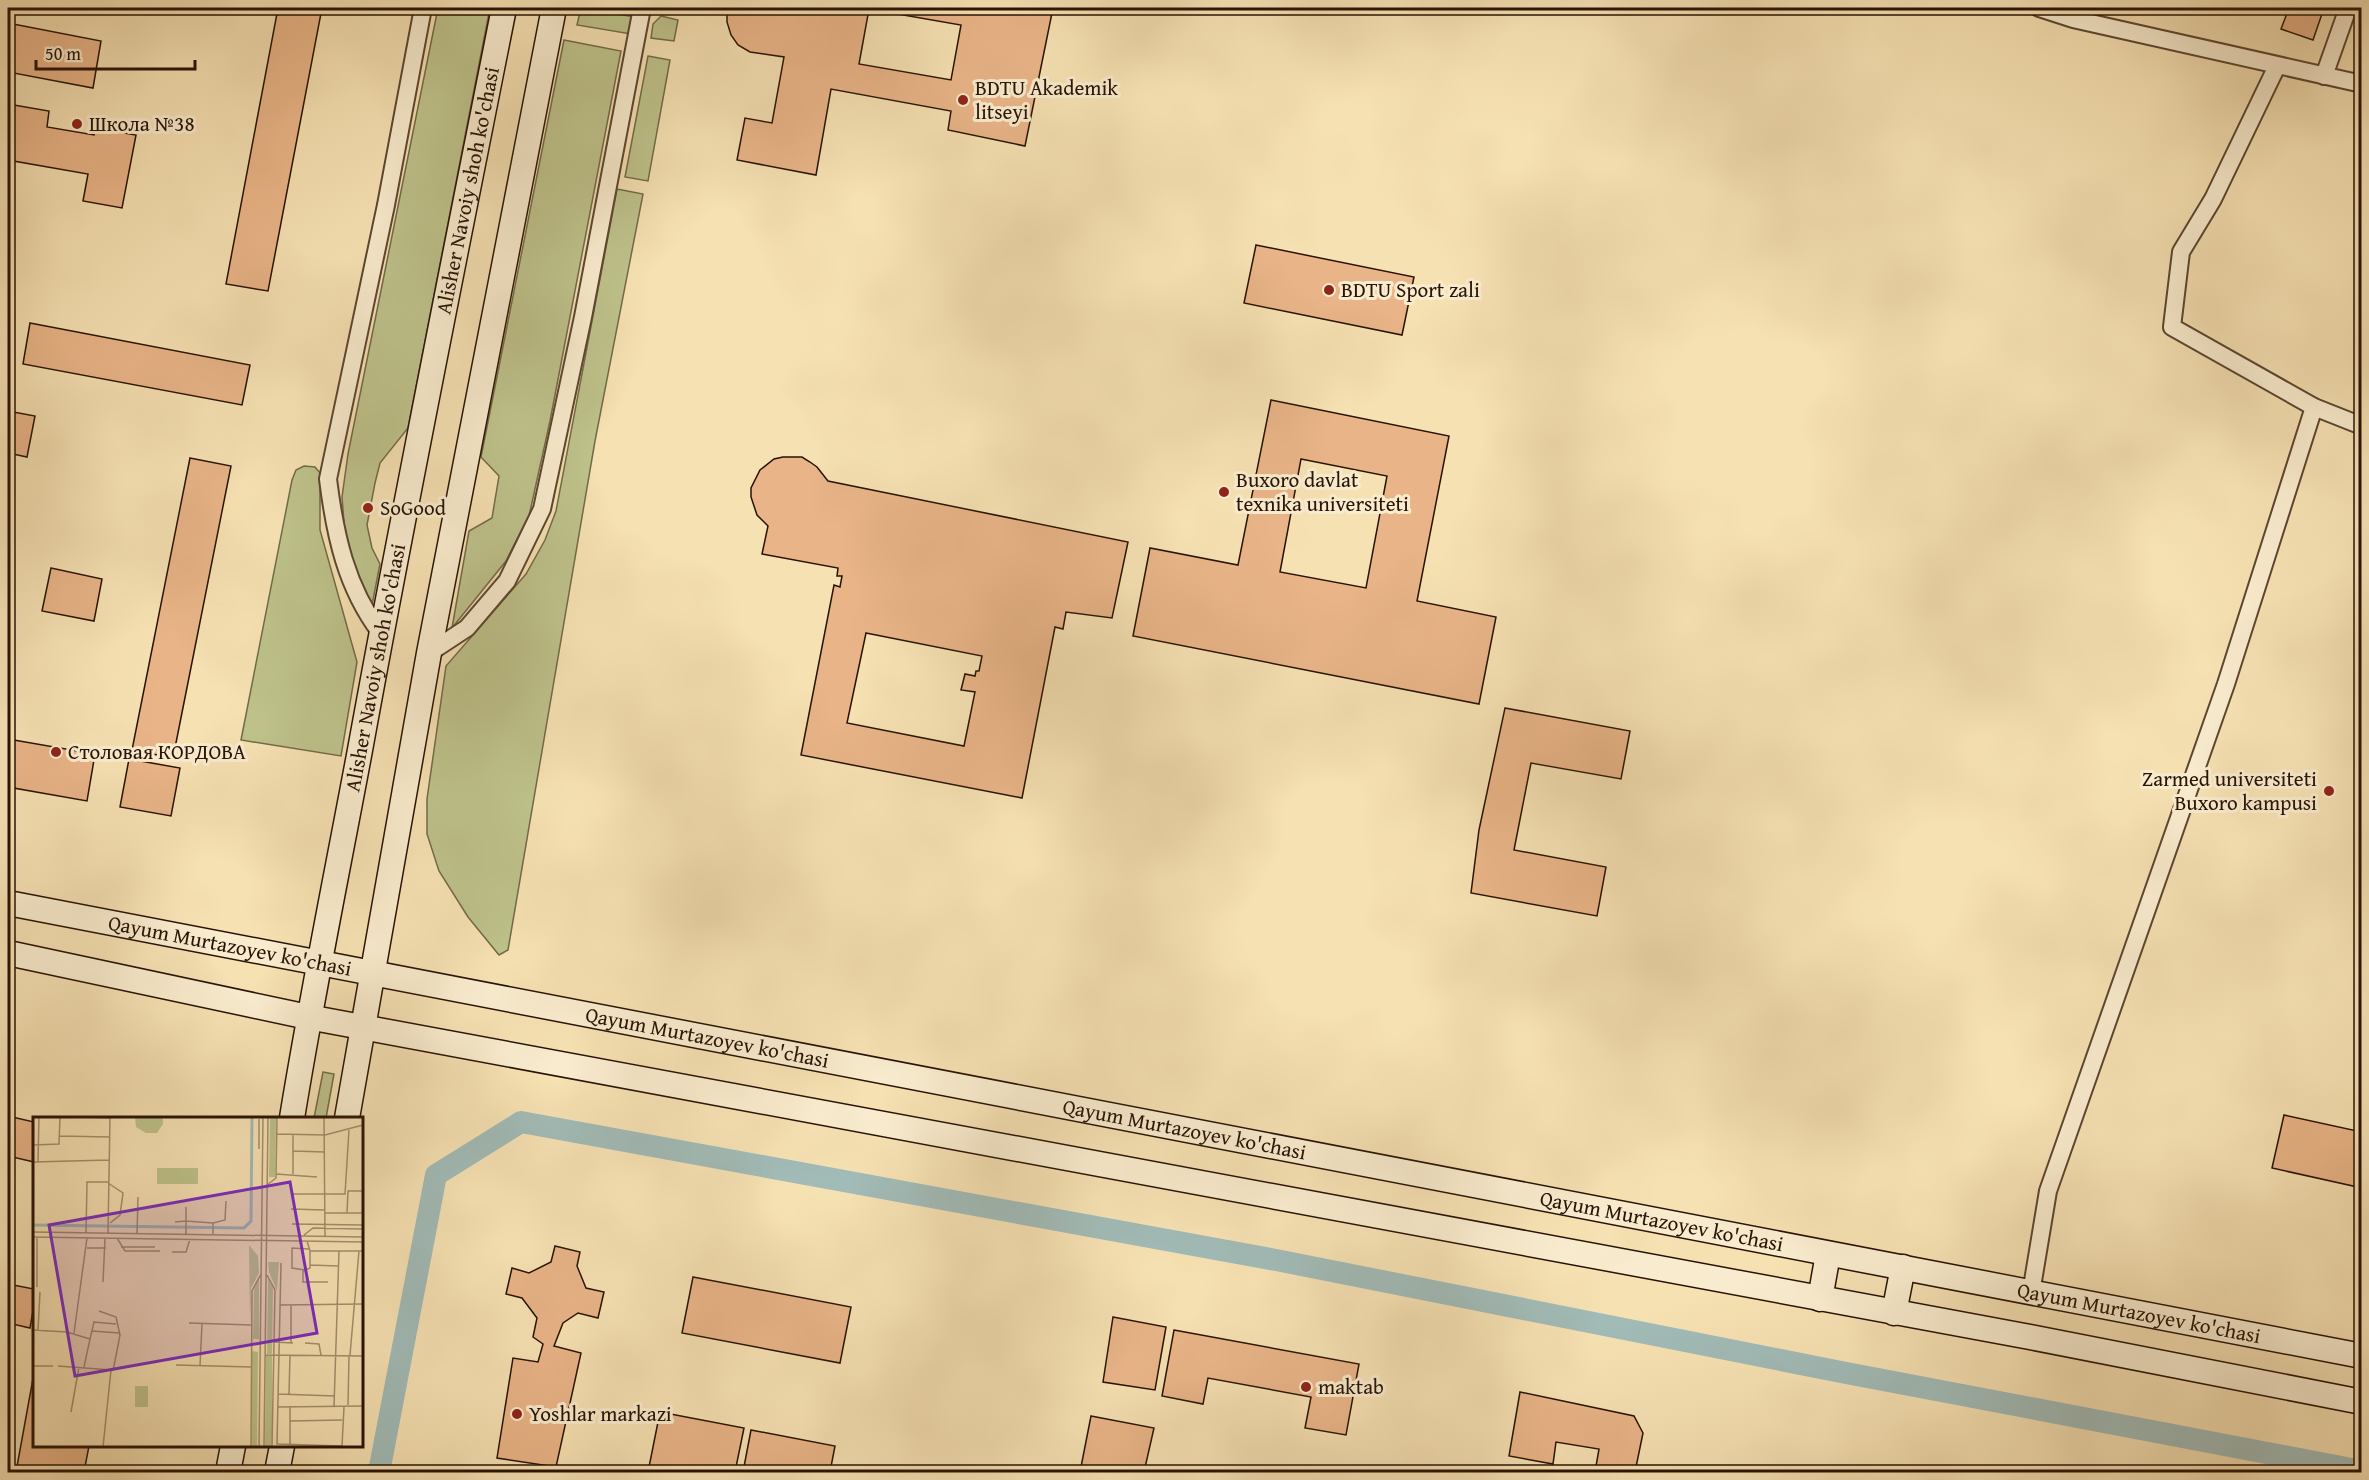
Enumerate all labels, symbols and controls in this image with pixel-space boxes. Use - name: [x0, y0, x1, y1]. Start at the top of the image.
- scale bar: [36, 33, 195, 71]
- text: 50 m: [45, 40, 81, 67]
- street label: Alisher Navoiy shoh ko'chasi: [428, 64, 507, 317]
- place label: BDTU Akademik litseyi: [975, 72, 1118, 127]
- marker: BDTU Akademik litseyi: [956, 93, 970, 107]
- place label: Школа №38: [89, 108, 195, 139]
- marker: Школа №38: [70, 117, 84, 131]
- place label: BDTU Sport zali: [1341, 274, 1480, 305]
- marker: BDTU Sport zali: [1322, 283, 1336, 297]
- place label: Buxoro davlat texnika universiteti: [1236, 464, 1409, 519]
- marker: Buxoro davlat texnika universiteti: [1217, 485, 1231, 499]
- place label: SoGood: [380, 492, 447, 523]
- marker: SoGood: [361, 501, 375, 515]
- street label: Alisher Navoiy shoh ko'chasi: [336, 541, 413, 794]
- place label: Столовая КОРДОВА: [68, 736, 246, 767]
- marker: Столовая КОРДОВА: [49, 745, 63, 759]
- place label: Zarmed universiteti Buxoro kampusi: [2142, 763, 2317, 818]
- marker: Zarmed universiteti Buxoro kampusi: [2322, 784, 2336, 798]
- street label: Qayum Murtazoyev ko'chasi: [106, 907, 354, 984]
- street label: Qayum Murtazoyev ko'chasi: [583, 998, 832, 1076]
- street label: Qayum Murtazoyev ko'chasi: [1060, 1090, 1309, 1167]
- inset map: [33, 1117, 363, 1447]
- street label: Qayum Murtazoyev ko'chasi: [1537, 1182, 1786, 1259]
- street label: Qayum Murtazoyev ko'chasi: [2015, 1274, 2263, 1351]
- place label: maktab: [1318, 1371, 1384, 1402]
- marker: maktab: [1299, 1380, 1313, 1394]
- place label: Yoshlar markazi: [529, 1398, 672, 1429]
- marker: Yoshlar markazi: [510, 1407, 524, 1421]

